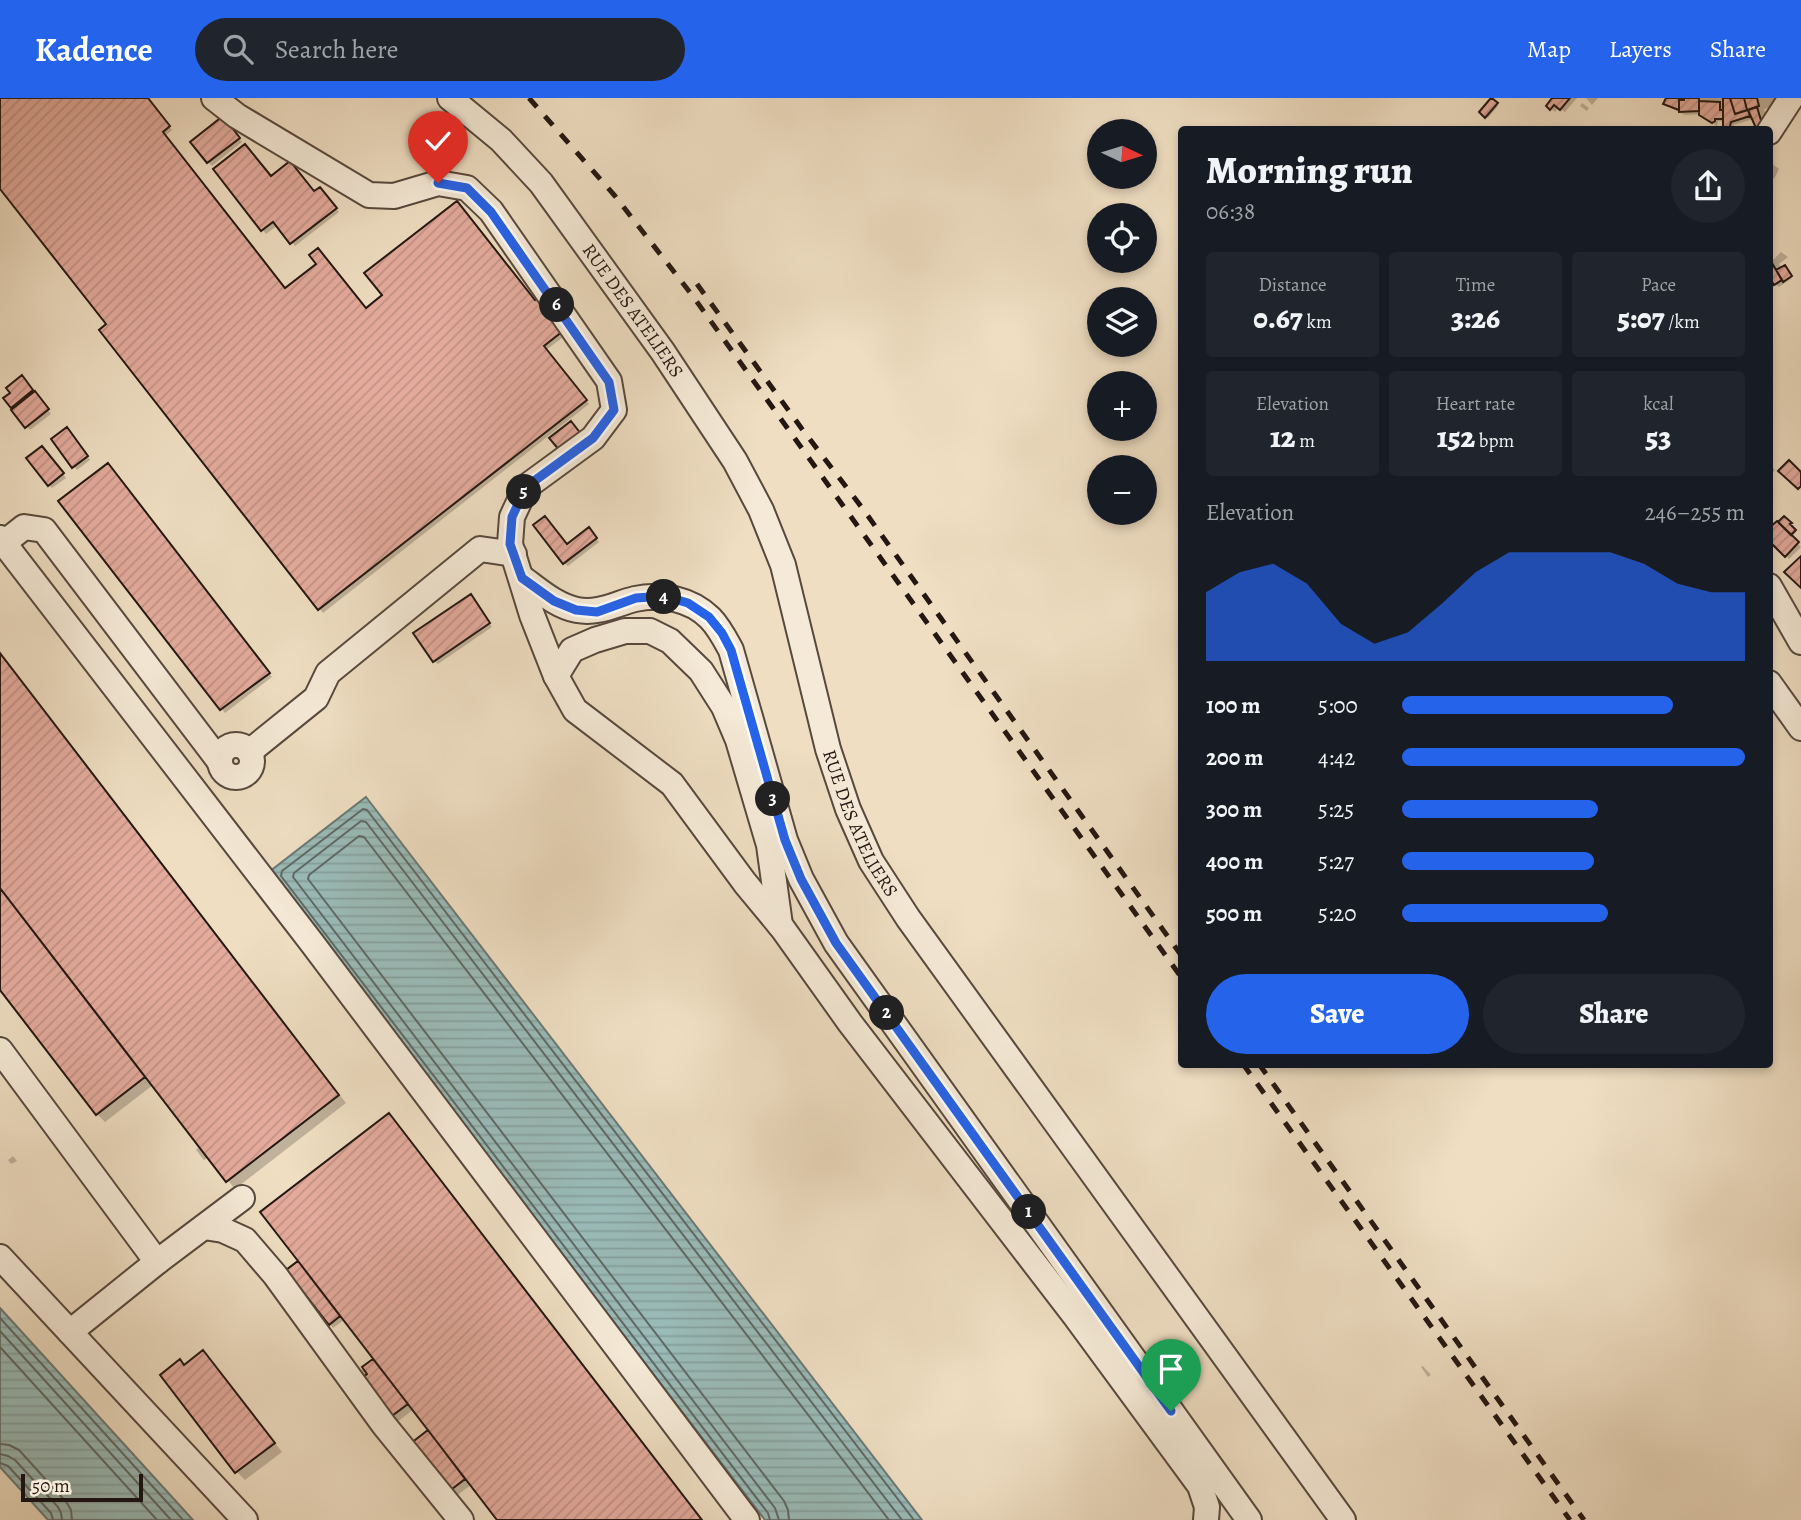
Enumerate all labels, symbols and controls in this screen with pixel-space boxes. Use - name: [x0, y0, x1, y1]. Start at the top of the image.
- search box: [195, 18, 685, 81]
- text: Kadence: [35, 27, 153, 72]
- icon: search: [219, 30, 257, 68]
- text: Search here: [275, 32, 398, 67]
- text: Map: [1527, 33, 1571, 65]
- text: Layers: [1609, 33, 1672, 65]
- text: Share: [1710, 33, 1766, 65]
- pin: [408, 111, 468, 183]
- north arrow: [1087, 119, 1157, 189]
- map controls: [1087, 119, 1157, 525]
- icon: check: [419, 122, 457, 160]
- text: Morning run: [1206, 144, 1413, 196]
- button: share: [1671, 149, 1745, 223]
- text: 06:38: [1206, 196, 1255, 227]
- button: locate: [1087, 203, 1157, 273]
- street label: RUE DES ATELIERS: [576, 238, 689, 383]
- text: Distance: [1258, 272, 1327, 298]
- text: Time: [1456, 272, 1495, 298]
- text: Pace: [1641, 272, 1676, 298]
- button: layers: [1087, 287, 1157, 357]
- pin: 6: [540, 288, 574, 322]
- text: 6: [552, 291, 561, 317]
- text: 0.67: [1253, 298, 1303, 338]
- text: 3:26: [1451, 298, 1500, 338]
- text: 5:07: [1617, 298, 1665, 338]
- text: km: [1303, 309, 1332, 335]
- text: /km: [1665, 309, 1700, 335]
- button: +: [1087, 371, 1157, 441]
- text: Elevation: [1256, 391, 1329, 417]
- text: Heart rate: [1436, 391, 1515, 417]
- text: kcal: [1643, 391, 1674, 417]
- text: 12: [1270, 417, 1296, 457]
- text: 152: [1437, 417, 1475, 457]
- text: 53: [1646, 417, 1671, 457]
- text: m: [1296, 428, 1315, 454]
- text: bpm: [1475, 428, 1514, 454]
- button: −: [1087, 455, 1157, 525]
- pin: 5: [506, 474, 542, 510]
- text: 5: [519, 478, 528, 504]
- text: Elevation: [1206, 497, 1294, 528]
- text: 246–255 m: [1645, 497, 1745, 528]
- pin: 4: [646, 580, 682, 614]
- text: 4: [659, 583, 668, 609]
- text: 100 m: [1206, 690, 1261, 721]
- text: 5:00: [1318, 690, 1358, 721]
- text: 200 m: [1206, 742, 1264, 773]
- text: 4:42: [1318, 742, 1355, 773]
- street label: RUE DES ATELIERS: [816, 746, 904, 902]
- pin: 3: [756, 782, 790, 816]
- text: 3: [768, 785, 777, 811]
- text: 300 m: [1206, 794, 1262, 825]
- text: 5:25: [1318, 794, 1354, 825]
- text: 400 m: [1206, 846, 1263, 877]
- text: 5:27: [1318, 846, 1354, 877]
- text: 500 m: [1206, 898, 1262, 929]
- text: 5:20: [1318, 898, 1357, 929]
- button: Save: [1206, 974, 1469, 1054]
- button: Share: [1483, 974, 1745, 1054]
- pin: 2: [870, 996, 904, 1030]
- text: 2: [882, 999, 891, 1025]
- pin: 1: [1012, 1194, 1046, 1230]
- text: 1: [1025, 1198, 1032, 1224]
- pin: [1141, 1339, 1201, 1411]
- icon: arrive: [1152, 1350, 1190, 1388]
- scale bar: [21, 1471, 144, 1503]
- text: 50 m: [32, 1473, 70, 1499]

